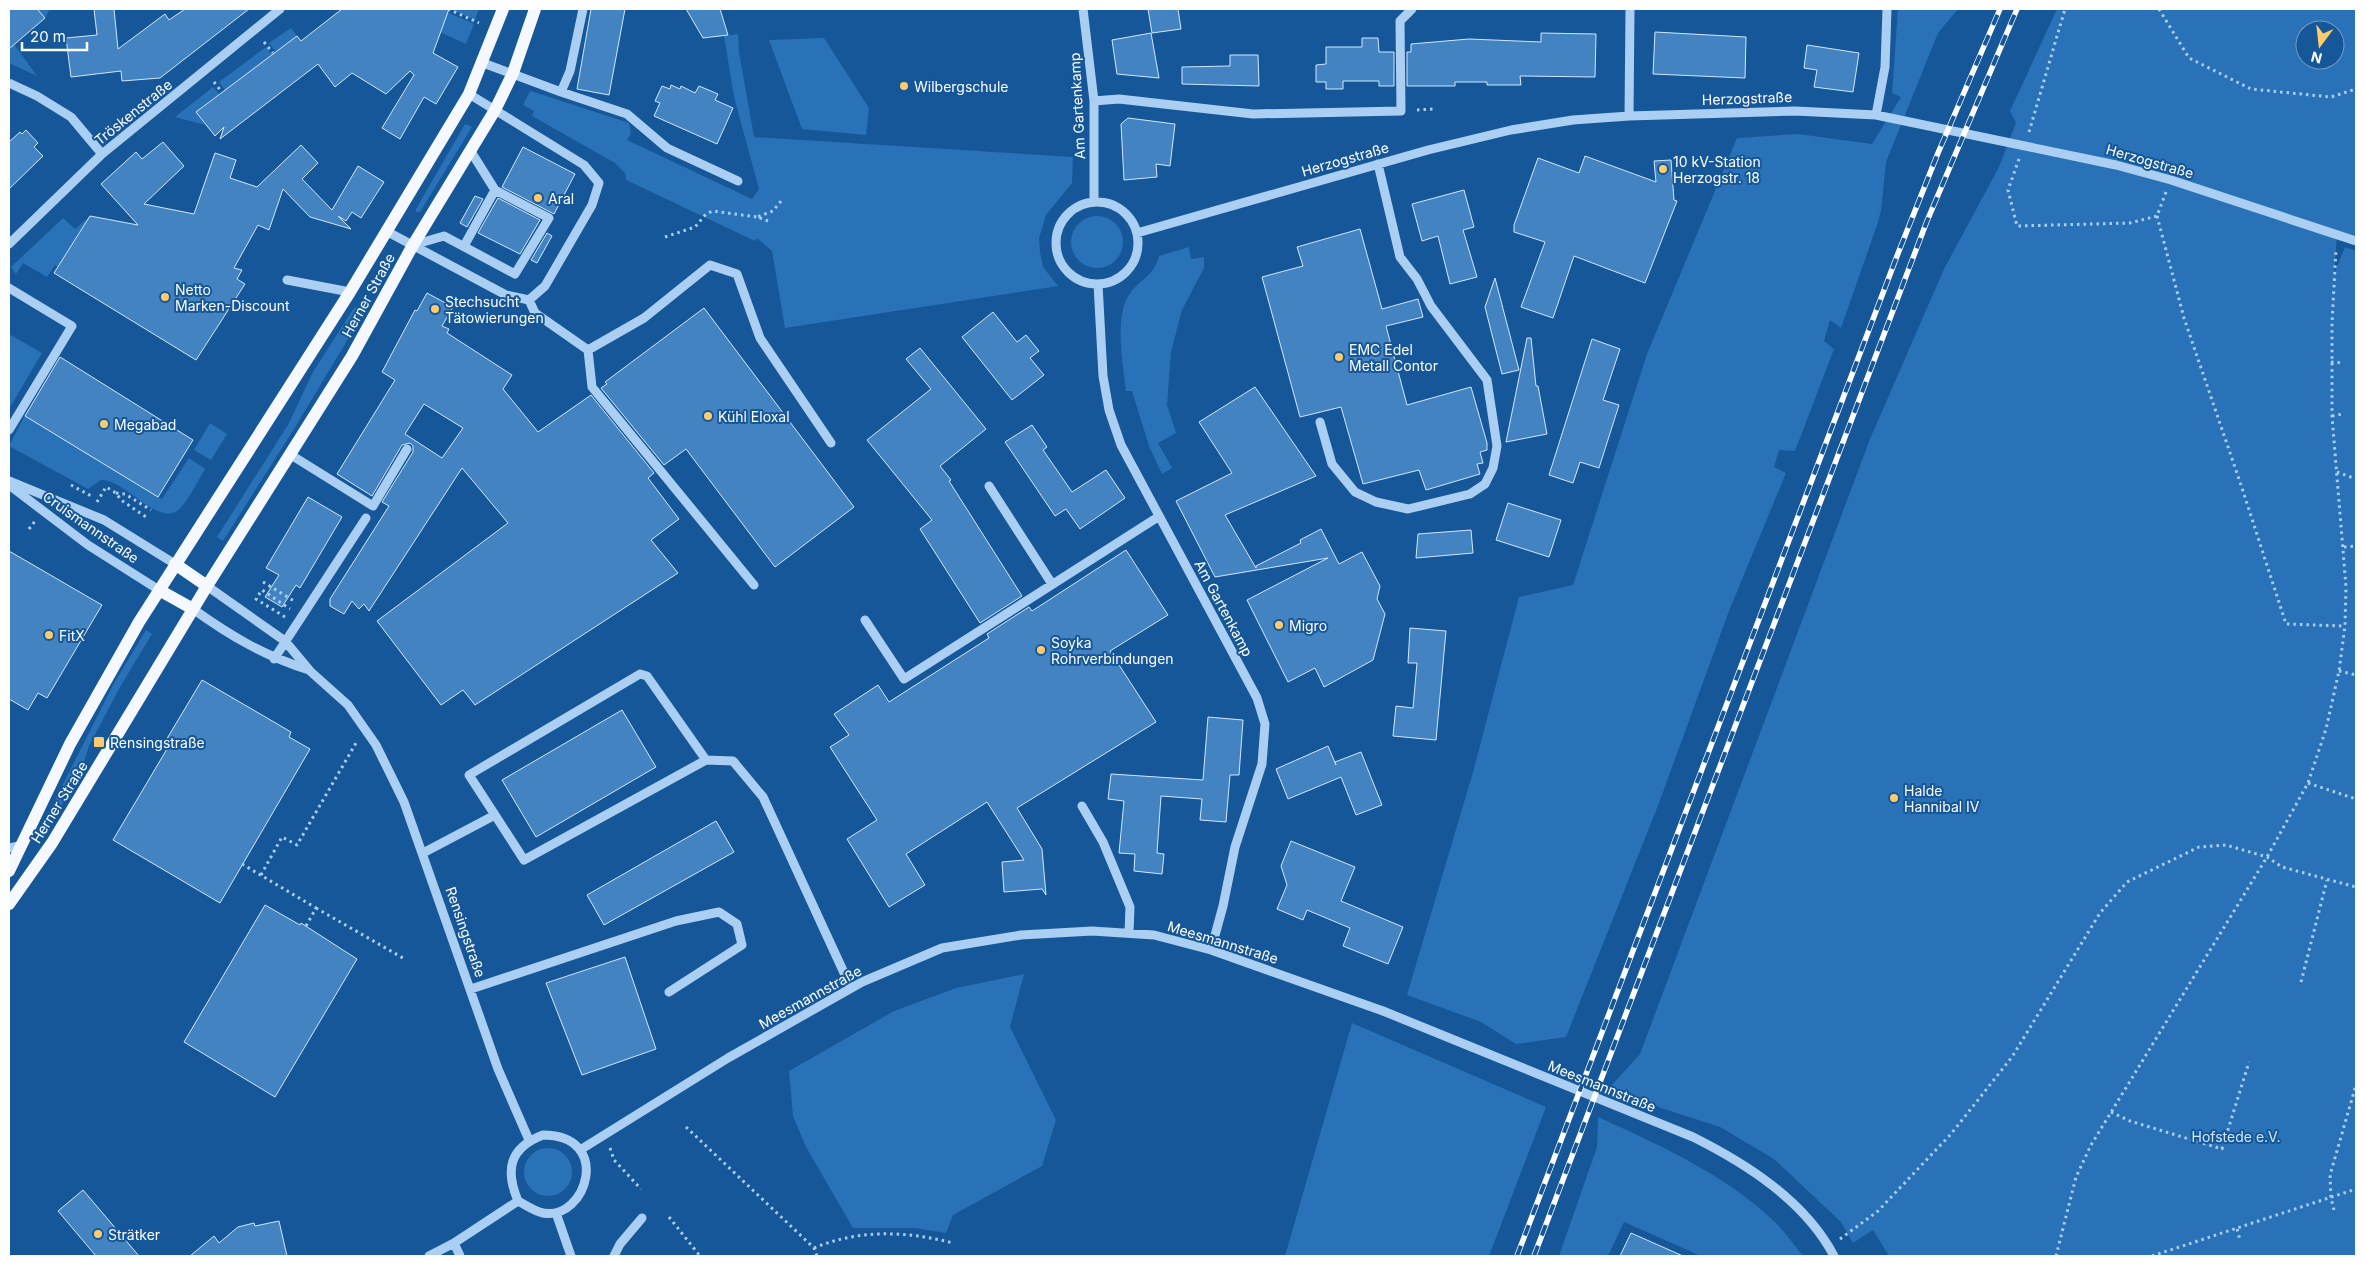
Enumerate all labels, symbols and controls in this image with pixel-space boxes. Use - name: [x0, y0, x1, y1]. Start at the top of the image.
- scale bar: [22, 20, 88, 52]
- north arrow: [2295, 20, 2345, 70]
- text: 20 m: [30, 27, 66, 46]
- text: N: [2309, 48, 2324, 68]
- street label: Am Gartenkamp: [1066, 52, 1088, 160]
- street label: Tröskenstraße: [91, 76, 175, 148]
- place label: Wilbergschule: [914, 78, 1008, 95]
- marker: Wilbergschule: [898, 80, 910, 92]
- street label: Herzogstraße: [1702, 88, 1792, 108]
- street label: Herzogstraße: [1299, 138, 1391, 180]
- street label: Herzogstraße: [2104, 140, 2196, 182]
- place label: 10 kV-Station Herzogstr. 18: [1673, 153, 1761, 186]
- marker: 10 kV-Station Herzogstr. 18: [1657, 163, 1669, 175]
- place label: Aral: [548, 190, 574, 207]
- marker: Aral: [532, 192, 544, 204]
- street label: Herner Straße: [338, 250, 398, 340]
- place label: Netto Marken-Discount: [175, 281, 290, 314]
- marker: Netto Marken-Discount: [159, 291, 171, 303]
- place label: Stechsucht Tätowierungen: [445, 293, 544, 326]
- marker: Stechsucht Tätowierungen: [429, 303, 441, 315]
- place label: EMC Edel Metall Contor: [1349, 341, 1438, 374]
- marker: EMC Edel Metall Contor: [1333, 351, 1345, 363]
- place label: Kühl Eloxal: [718, 408, 790, 425]
- marker: Kühl Eloxal: [702, 410, 714, 422]
- place label: Megabad: [114, 416, 176, 433]
- marker: Megabad: [98, 418, 110, 430]
- street label: Cruismannstraße: [40, 488, 142, 566]
- street label: Am Gartenkamp: [1191, 557, 1257, 659]
- place label: Migro: [1289, 617, 1327, 634]
- marker: Migro: [1273, 619, 1285, 631]
- place label: FitX: [59, 627, 85, 644]
- marker: FitX: [43, 629, 55, 641]
- place label: Soyka Rohrverbindungen: [1051, 634, 1174, 667]
- marker: Soyka Rohrverbindungen: [1035, 644, 1047, 656]
- place label: Rensingstraße: [110, 734, 205, 751]
- marker: Rensingstraße: [92, 735, 106, 749]
- street label: Herner Straße: [27, 758, 91, 846]
- place label: Halde Hannibal IV: [1904, 782, 1980, 815]
- marker: Halde Hannibal IV: [1888, 792, 1900, 804]
- street label: Rensingstraße: [443, 884, 489, 980]
- street label: Meesmannstraße: [1166, 917, 1280, 967]
- street label: Meesmannstraße: [756, 962, 864, 1032]
- street label: Meesmannstraße: [1546, 1057, 1658, 1115]
- park label: Hofstede e.V.: [2192, 1128, 2280, 1145]
- place label: Strätker: [108, 1226, 160, 1243]
- marker: Strätker: [92, 1228, 104, 1240]

